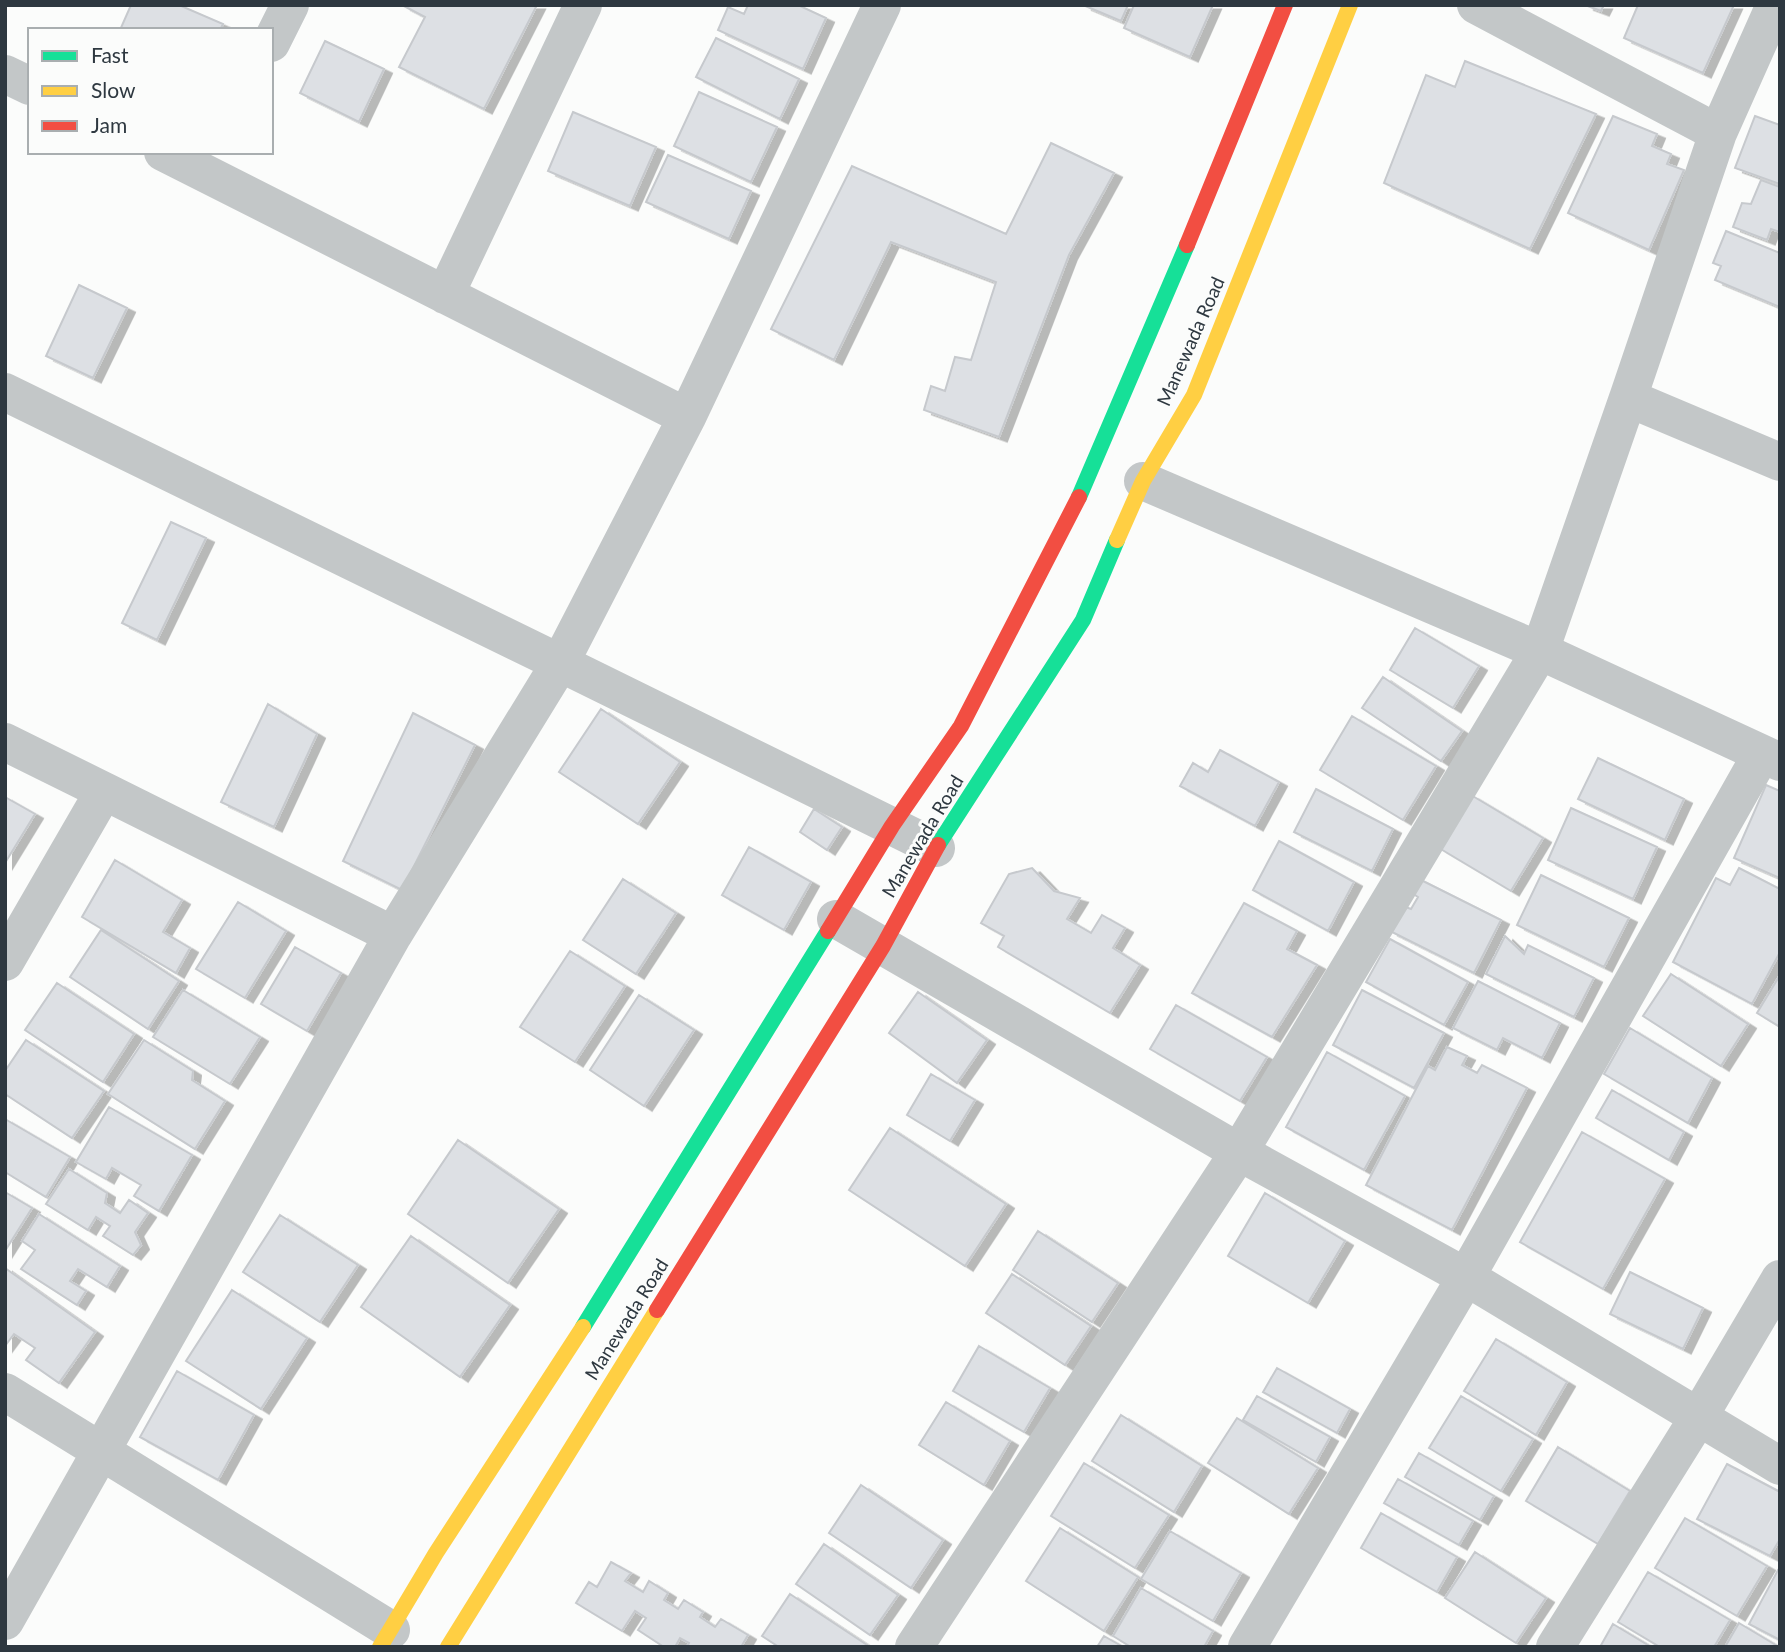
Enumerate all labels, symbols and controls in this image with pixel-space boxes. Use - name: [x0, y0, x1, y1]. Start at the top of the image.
- legend: [28, 28, 273, 154]
- text: Fast: [91, 42, 129, 67]
- text: Slow: [91, 77, 136, 102]
- text: Jam: [91, 112, 127, 137]
- street label: Manewada Road: [1151, 273, 1229, 409]
- street label: Manewada Road: [876, 771, 968, 901]
- street label: Manewada Road: [580, 1254, 672, 1384]

